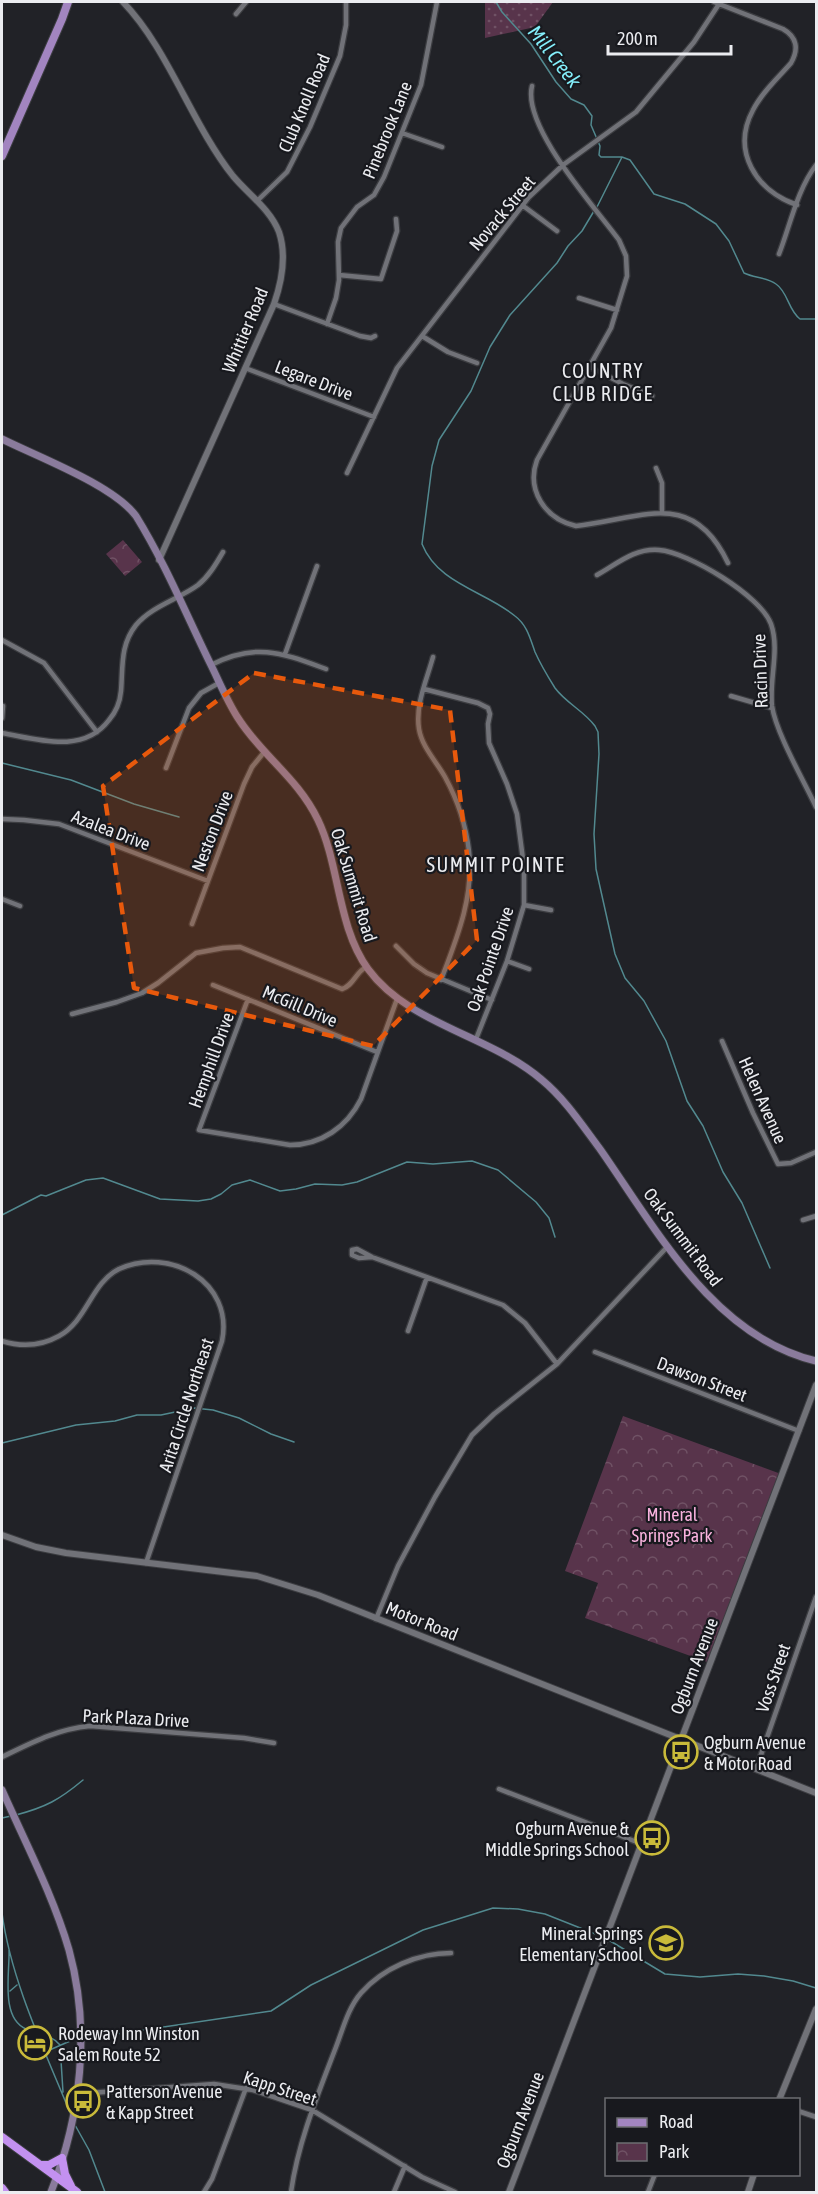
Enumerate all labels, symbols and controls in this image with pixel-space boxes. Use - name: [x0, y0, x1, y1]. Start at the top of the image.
- scale bar: [608, 18, 731, 56]
- water label: Mill Creek: [524, 20, 586, 92]
- text: 200 m: [617, 28, 658, 49]
- street label: Club Knoll Road: [274, 51, 334, 155]
- street label: Pinebrook Lane: [358, 78, 416, 182]
- street label: Novack Street: [465, 171, 539, 255]
- street label: Whittier Road: [218, 284, 272, 376]
- street label: Legare Drive: [272, 356, 356, 404]
- district label: COUNTRY CLUB RIDGE: [552, 359, 654, 405]
- street label: Racin Drive: [748, 633, 772, 709]
- street label: Neston Drive: [187, 788, 237, 874]
- street label: Azalea Drive: [69, 805, 153, 855]
- street label: Oak Summit Road: [327, 826, 381, 944]
- district label: SUMMIT POINTE: [427, 853, 565, 876]
- street label: Oak Pointe Drive: [462, 904, 518, 1014]
- street label: McGill Drive: [259, 981, 341, 1031]
- street label: Hemphill Drive: [184, 1009, 238, 1111]
- street label: Helen Avenue: [735, 1054, 791, 1146]
- street label: Oak Summit Road: [639, 1184, 727, 1290]
- street label: Arita Circle Northeast: [154, 1335, 218, 1475]
- street label: Dawson Street: [654, 1352, 750, 1406]
- park label: Mineral Springs Park: [632, 1504, 713, 1546]
- street label: Motor Road: [383, 1597, 461, 1645]
- street label: Ogburn Avenue: [666, 1615, 722, 1717]
- street label: Voss Street: [751, 1641, 795, 1715]
- street label: Park Plaza Drive: [82, 1705, 190, 1731]
- place label: Ogburn Avenue & Motor Road: [704, 1732, 806, 1774]
- bus stop icon: Ogburn Avenue & Motor Road: [663, 1734, 699, 1770]
- place label: Ogburn Avenue & Middle Springs School: [485, 1818, 630, 1860]
- bus stop icon: Ogburn Avenue & Middle Springs School: [634, 1820, 670, 1856]
- place label: Mineral Springs Elementary School: [519, 1923, 643, 1965]
- school or university icon: Mineral Springs Elementary School: [648, 1925, 684, 1961]
- place label: Rodeway Inn Winston Salem Route 52: [58, 2023, 200, 2065]
- hotel icon: Rodeway Inn Winston Salem Route 52: [17, 2025, 53, 2061]
- street label: Kapp Street: [241, 2066, 319, 2110]
- street label: Ogburn Avenue: [492, 2069, 548, 2171]
- place label: Patterson Avenue & Kapp Street: [106, 2081, 222, 2123]
- bus stop icon: Patterson Avenue & Kapp Street: [65, 2083, 101, 2119]
- legend: [605, 2098, 800, 2176]
- text: Road: [659, 2111, 693, 2132]
- text: Park: [659, 2141, 689, 2162]

